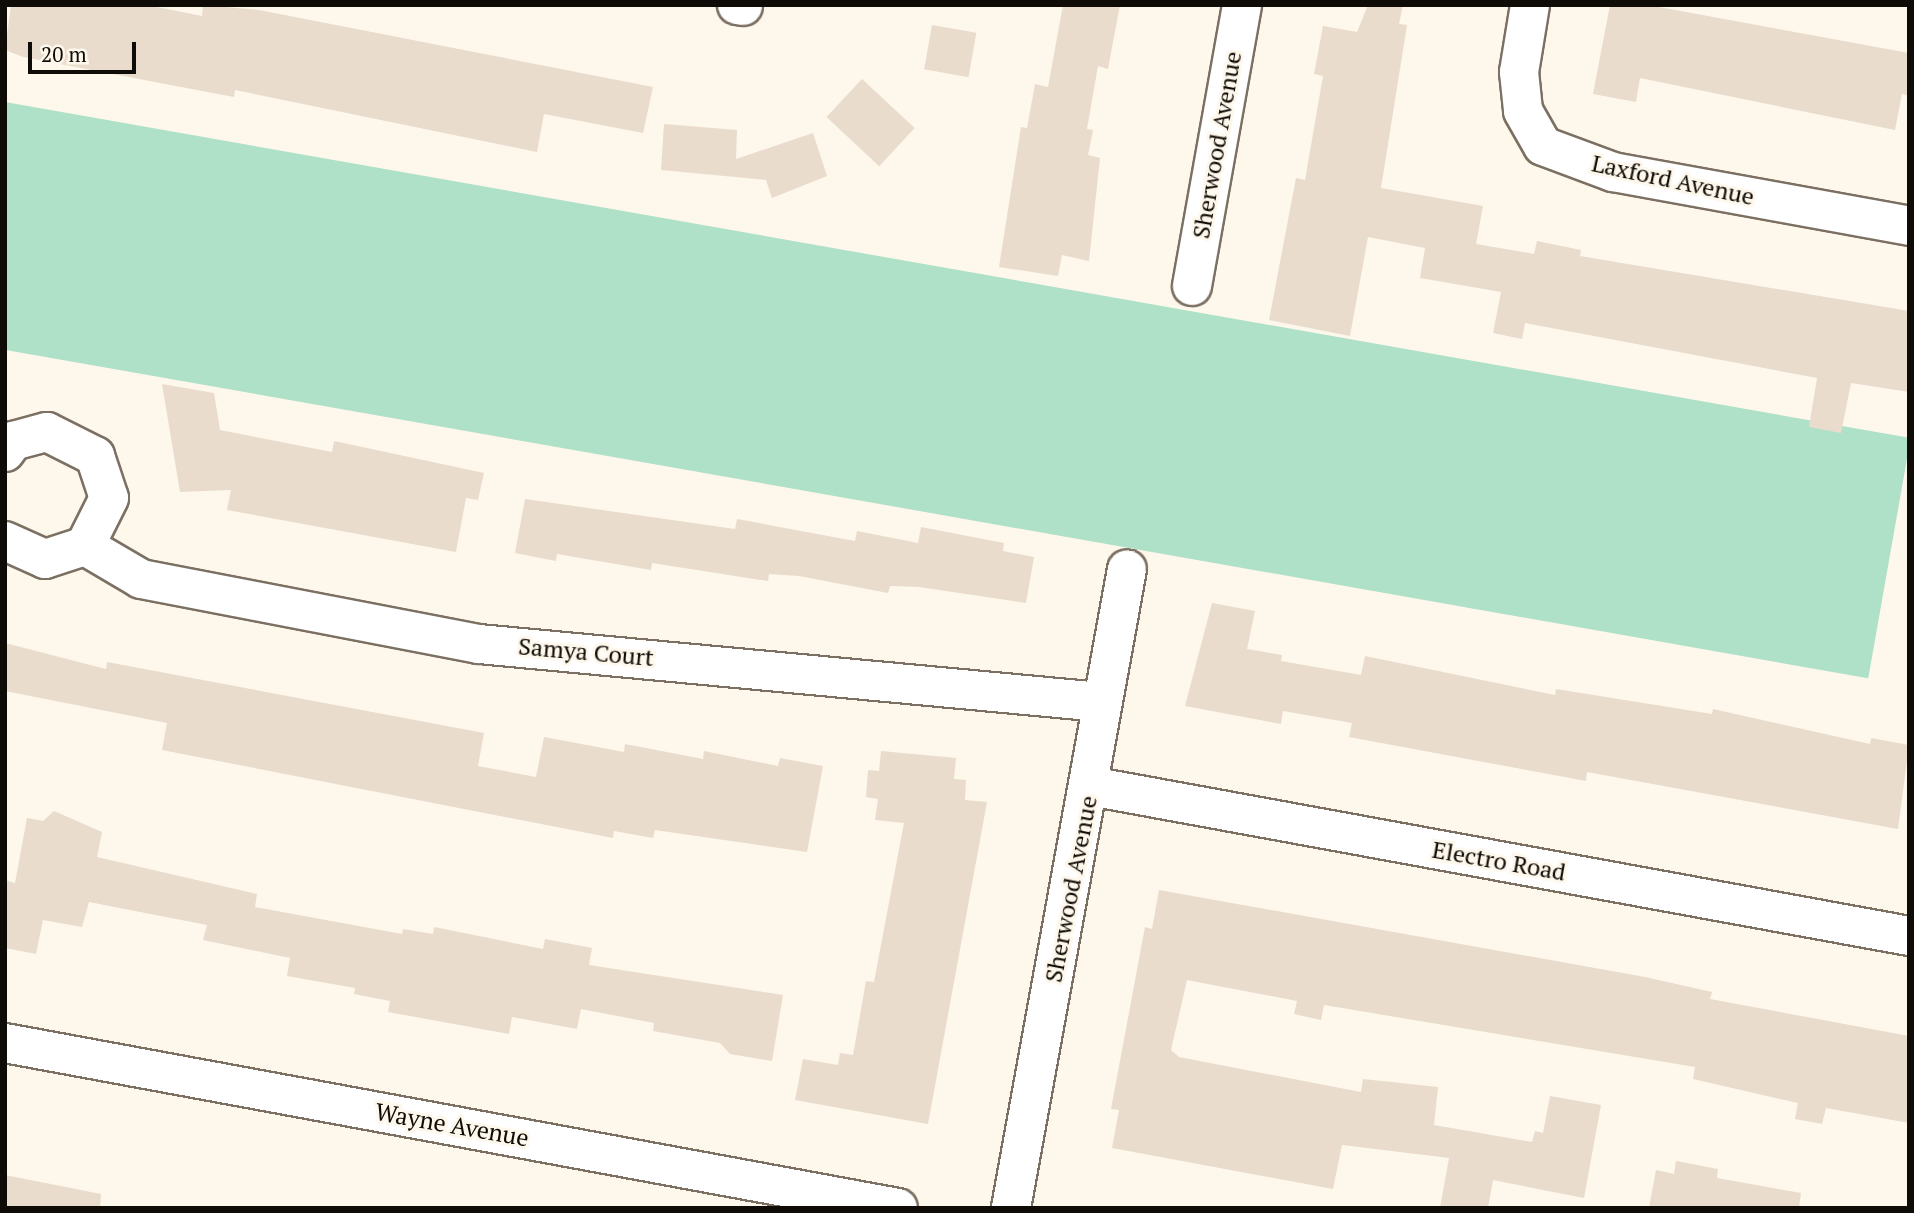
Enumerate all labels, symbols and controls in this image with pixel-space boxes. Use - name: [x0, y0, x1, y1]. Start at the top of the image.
- scale bar: [32, 28, 140, 72]
- text: 20 m: [41, 40, 87, 68]
- street label: Sherwood Avenue: [1186, 49, 1248, 241]
- street label: Laxford Avenue: [1589, 149, 1757, 211]
- street label: Samya Court: [517, 632, 655, 672]
- street label: Sherwood Avenue: [1039, 793, 1103, 985]
- street label: Electro Road: [1430, 835, 1568, 887]
- street label: Wayne Avenue: [373, 1097, 531, 1153]

